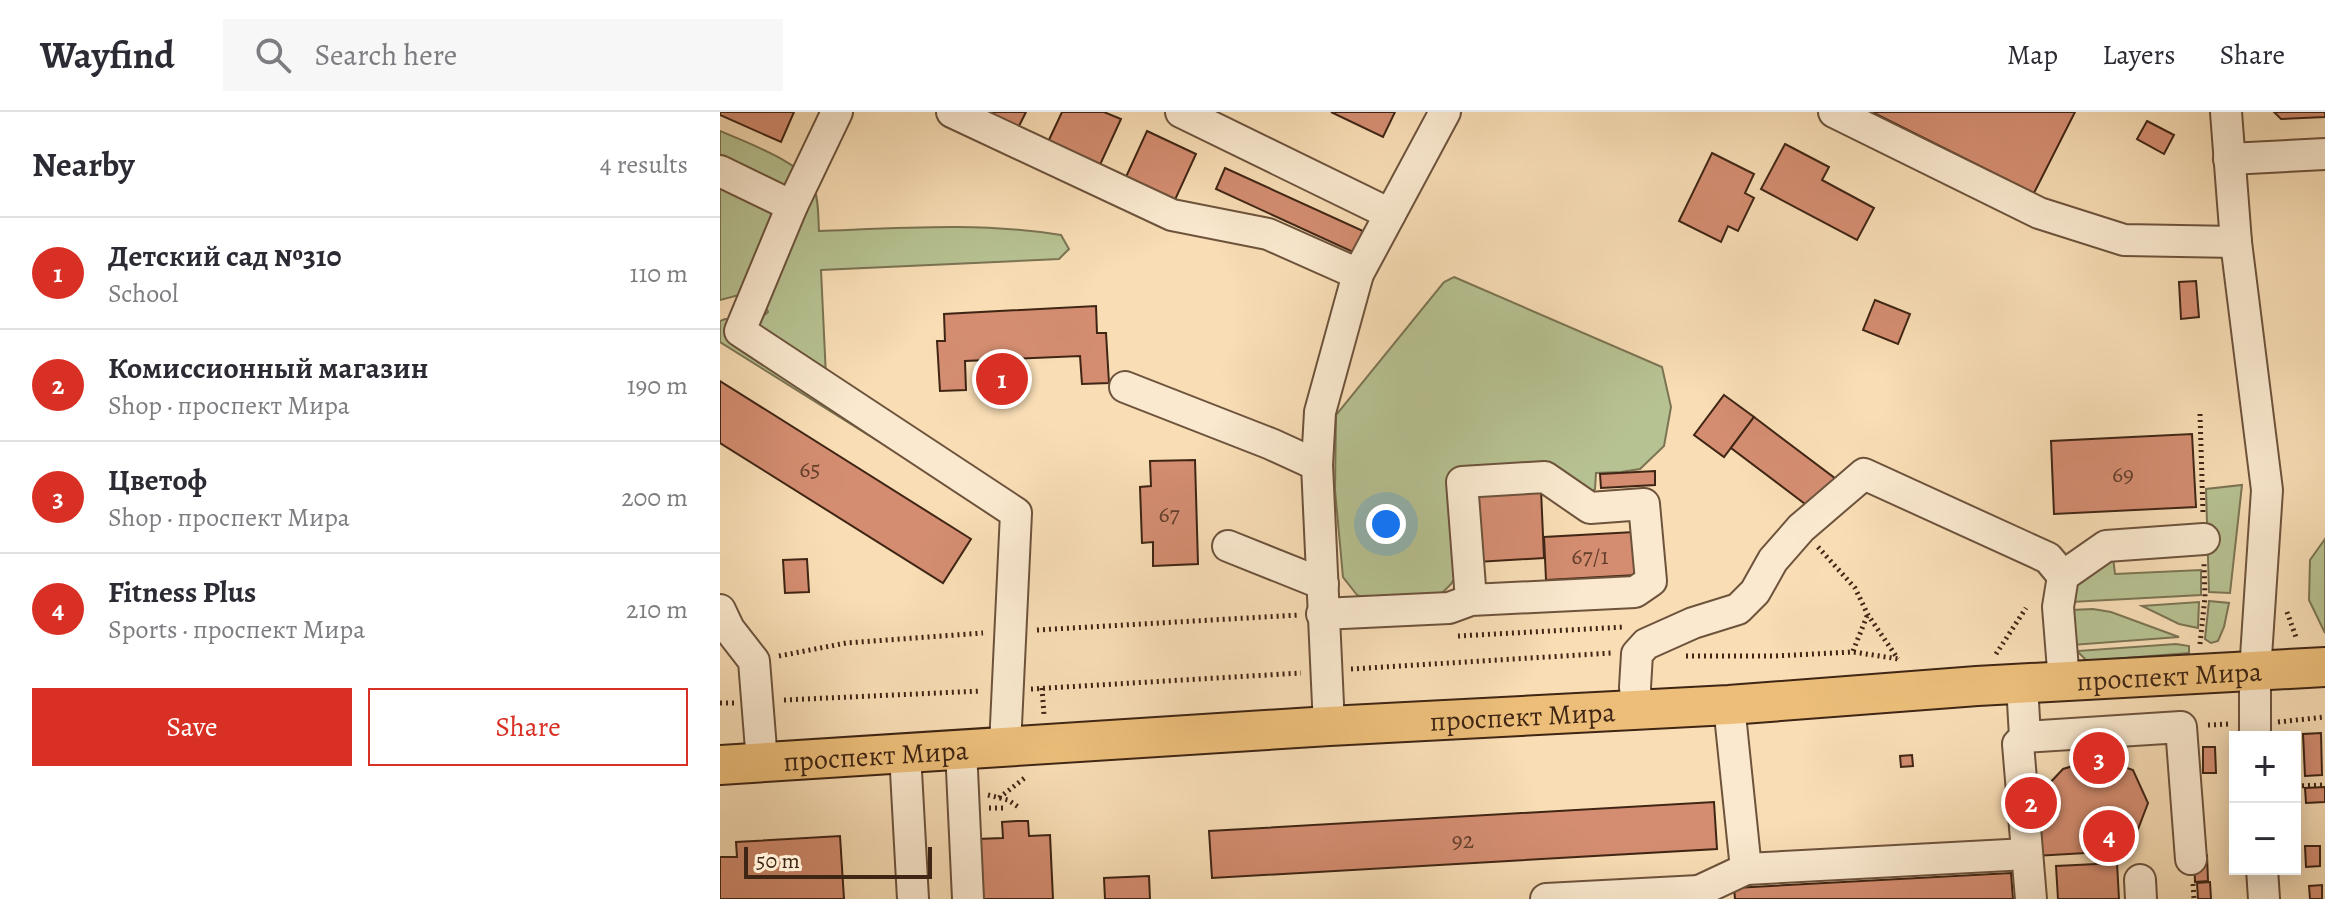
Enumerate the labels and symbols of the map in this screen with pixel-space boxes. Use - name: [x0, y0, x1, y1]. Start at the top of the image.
- pin: 1: [976, 349, 1028, 409]
- house number: 65: [799, 453, 821, 485]
- house number: 69: [2112, 458, 2134, 490]
- house number: 67: [1158, 498, 1181, 530]
- your location: [1366, 504, 1406, 544]
- house number: 67/1: [1571, 540, 1609, 572]
- street label: проспект Мира: [2076, 652, 2263, 701]
- street label: проспект Мира: [1429, 693, 1616, 741]
- pin: 3: [2073, 728, 2125, 788]
- street label: проспект Мира: [782, 731, 970, 781]
- pin: 2: [2005, 773, 2057, 833]
- pin: 4: [2083, 806, 2135, 866]
- house number: 92: [1452, 824, 1474, 856]
- scale bar: [744, 843, 932, 879]

